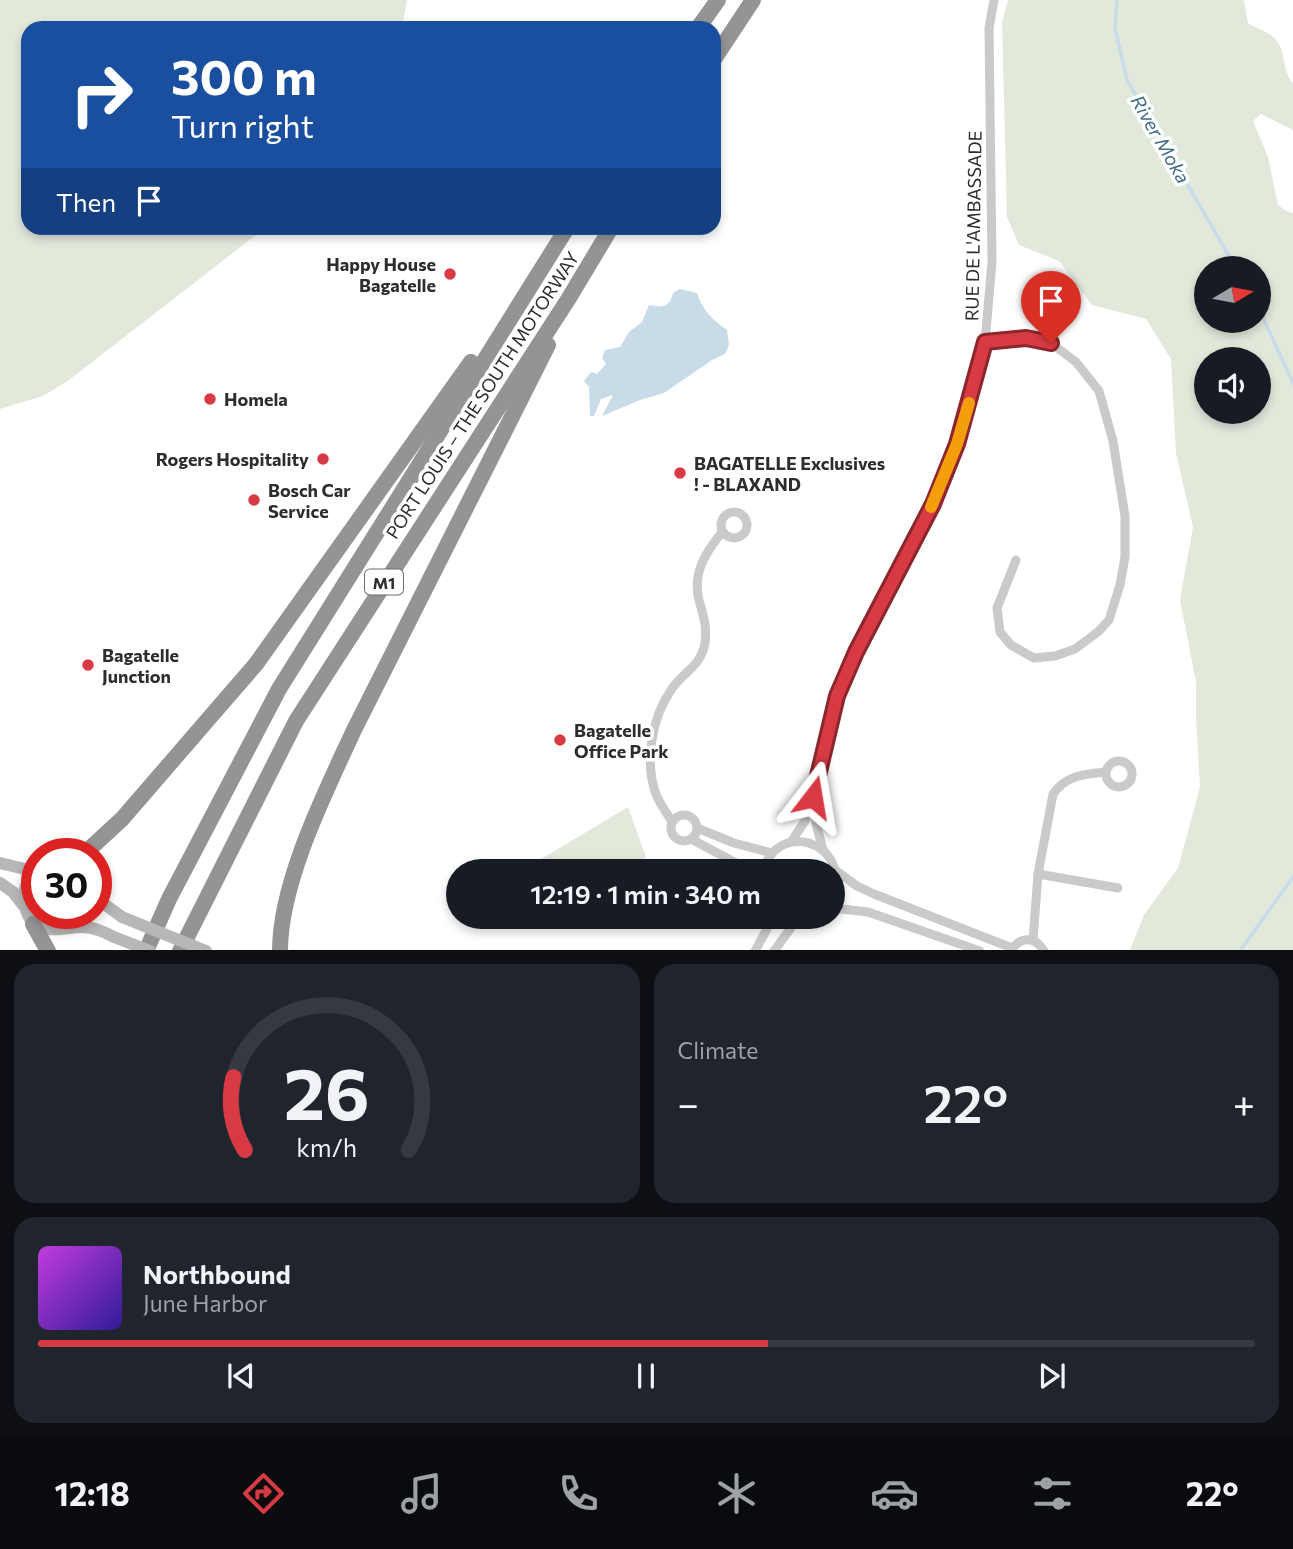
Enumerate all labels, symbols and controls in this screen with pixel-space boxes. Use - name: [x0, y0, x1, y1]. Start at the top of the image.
- text: 300 m: [171, 45, 317, 105]
- icon: right: [56, 49, 147, 140]
- water label: River Moka: [1127, 91, 1196, 187]
- text: Turn right: [171, 105, 314, 145]
- street label: RUE DE L'AMBASSADE: [960, 131, 986, 321]
- icon: arrive: [130, 182, 168, 220]
- text: Then: [56, 186, 116, 217]
- street label: PORT LOUIS – THE SOUTH MOTORWAY: [381, 247, 583, 543]
- place label: Happy House Bagatelle: [326, 253, 436, 296]
- north arrow: [1194, 256, 1270, 332]
- map controls: [1194, 256, 1271, 424]
- marker: Happy House Bagatelle: [442, 266, 458, 282]
- pin: [1021, 271, 1081, 343]
- icon: arrive: [1032, 282, 1070, 320]
- button: sound: [1194, 347, 1271, 424]
- place label: Homela: [224, 388, 288, 410]
- marker: Homela: [202, 391, 218, 407]
- place label: Rogers Hospitality: [156, 448, 309, 470]
- marker: Rogers Hospitality: [315, 451, 331, 467]
- place label: BAGATELLE Exclusives ! - BLAXAND: [694, 452, 885, 495]
- marker: BAGATELLE Exclusives ! - BLAXAND: [672, 465, 688, 481]
- place label: Bosch Car Service: [268, 479, 351, 522]
- marker: Bosch Car Service: [246, 492, 262, 508]
- road number: M1: [365, 569, 403, 594]
- place label: Bagatelle Junction: [102, 644, 179, 687]
- marker: Bagatelle Junction: [80, 657, 96, 673]
- place label: Bagatelle Office Park: [574, 719, 669, 762]
- marker: Bagatelle Office Park: [552, 732, 568, 748]
- position arrow: [776, 760, 850, 834]
- speed limit sign: 30: [21, 838, 112, 929]
- text: 12:19 · 1 min · 340 m: [530, 878, 761, 909]
- text: Climate: [678, 1036, 759, 1064]
- text: 26: [284, 1046, 370, 1135]
- text: 22°: [924, 1070, 1008, 1134]
- text: −: [678, 1079, 699, 1126]
- text: +: [1233, 1079, 1255, 1126]
- text: km/h: [296, 1131, 357, 1161]
- text: Northbound: [143, 1258, 291, 1289]
- text: June Harbor: [143, 1289, 267, 1317]
- icon: previous: [222, 1357, 260, 1395]
- icon: pause: [627, 1357, 665, 1395]
- icon: next: [1033, 1357, 1071, 1395]
- icon: directions: [239, 1469, 288, 1518]
- icon: music: [397, 1469, 446, 1518]
- icon: phone: [554, 1469, 603, 1518]
- icon: climate: [712, 1469, 761, 1518]
- icon: car: [870, 1469, 919, 1518]
- icon: filters: [1028, 1469, 1077, 1518]
- text: 12:18: [54, 1473, 130, 1513]
- text: 22°: [1186, 1473, 1239, 1513]

